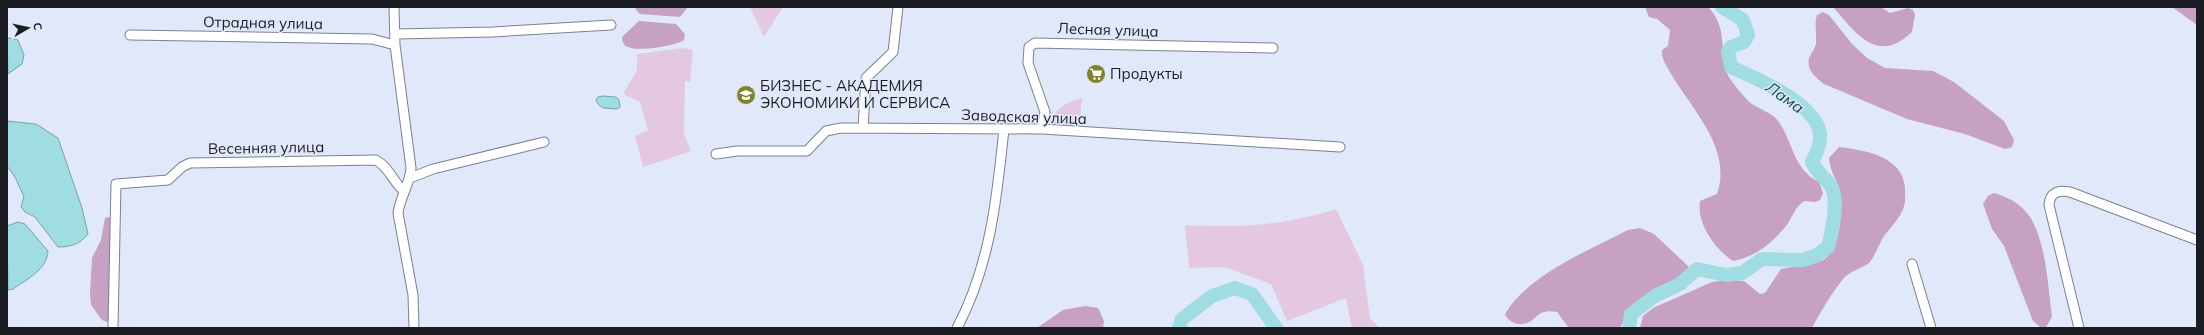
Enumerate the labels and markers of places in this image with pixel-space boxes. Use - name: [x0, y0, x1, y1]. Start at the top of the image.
- supermarket icon: Продукты: [1085, 63, 1107, 85]
- place label: Продукты: [1110, 64, 1183, 83]
- place label: БИЗНЕС - АКАДЕМИЯ ЭКОНОМИКИ И СЕРВИСА: [760, 76, 950, 112]
- school or university icon: БИЗНЕС - АКАДЕМИЯ ЭКОНОМИКИ И СЕРВИСА: [735, 84, 757, 106]

